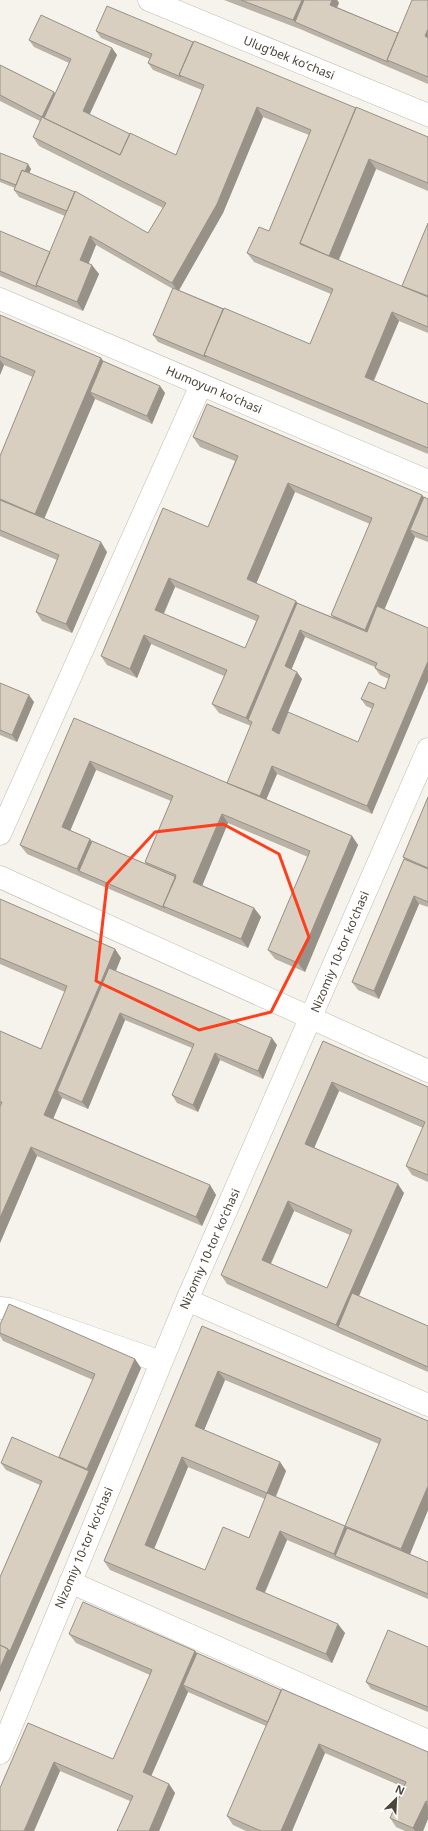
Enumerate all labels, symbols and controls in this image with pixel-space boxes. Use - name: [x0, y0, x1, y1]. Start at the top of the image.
- street label: Ulugʻbek koʻchasi: [241, 31, 337, 84]
- street label: Humoyun koʻchasi: [163, 362, 265, 418]
- street label: Nizomiy 10-tor koʻchasi: [306, 888, 373, 1015]
- street label: Nizomiy 10-tor koʻchasi: [175, 1186, 244, 1312]
- street label: Nizomiy 10-tor koʻchasi: [50, 1484, 117, 1611]
- north arrow: [376, 1779, 416, 1819]
- text: N: [393, 1781, 407, 1798]

